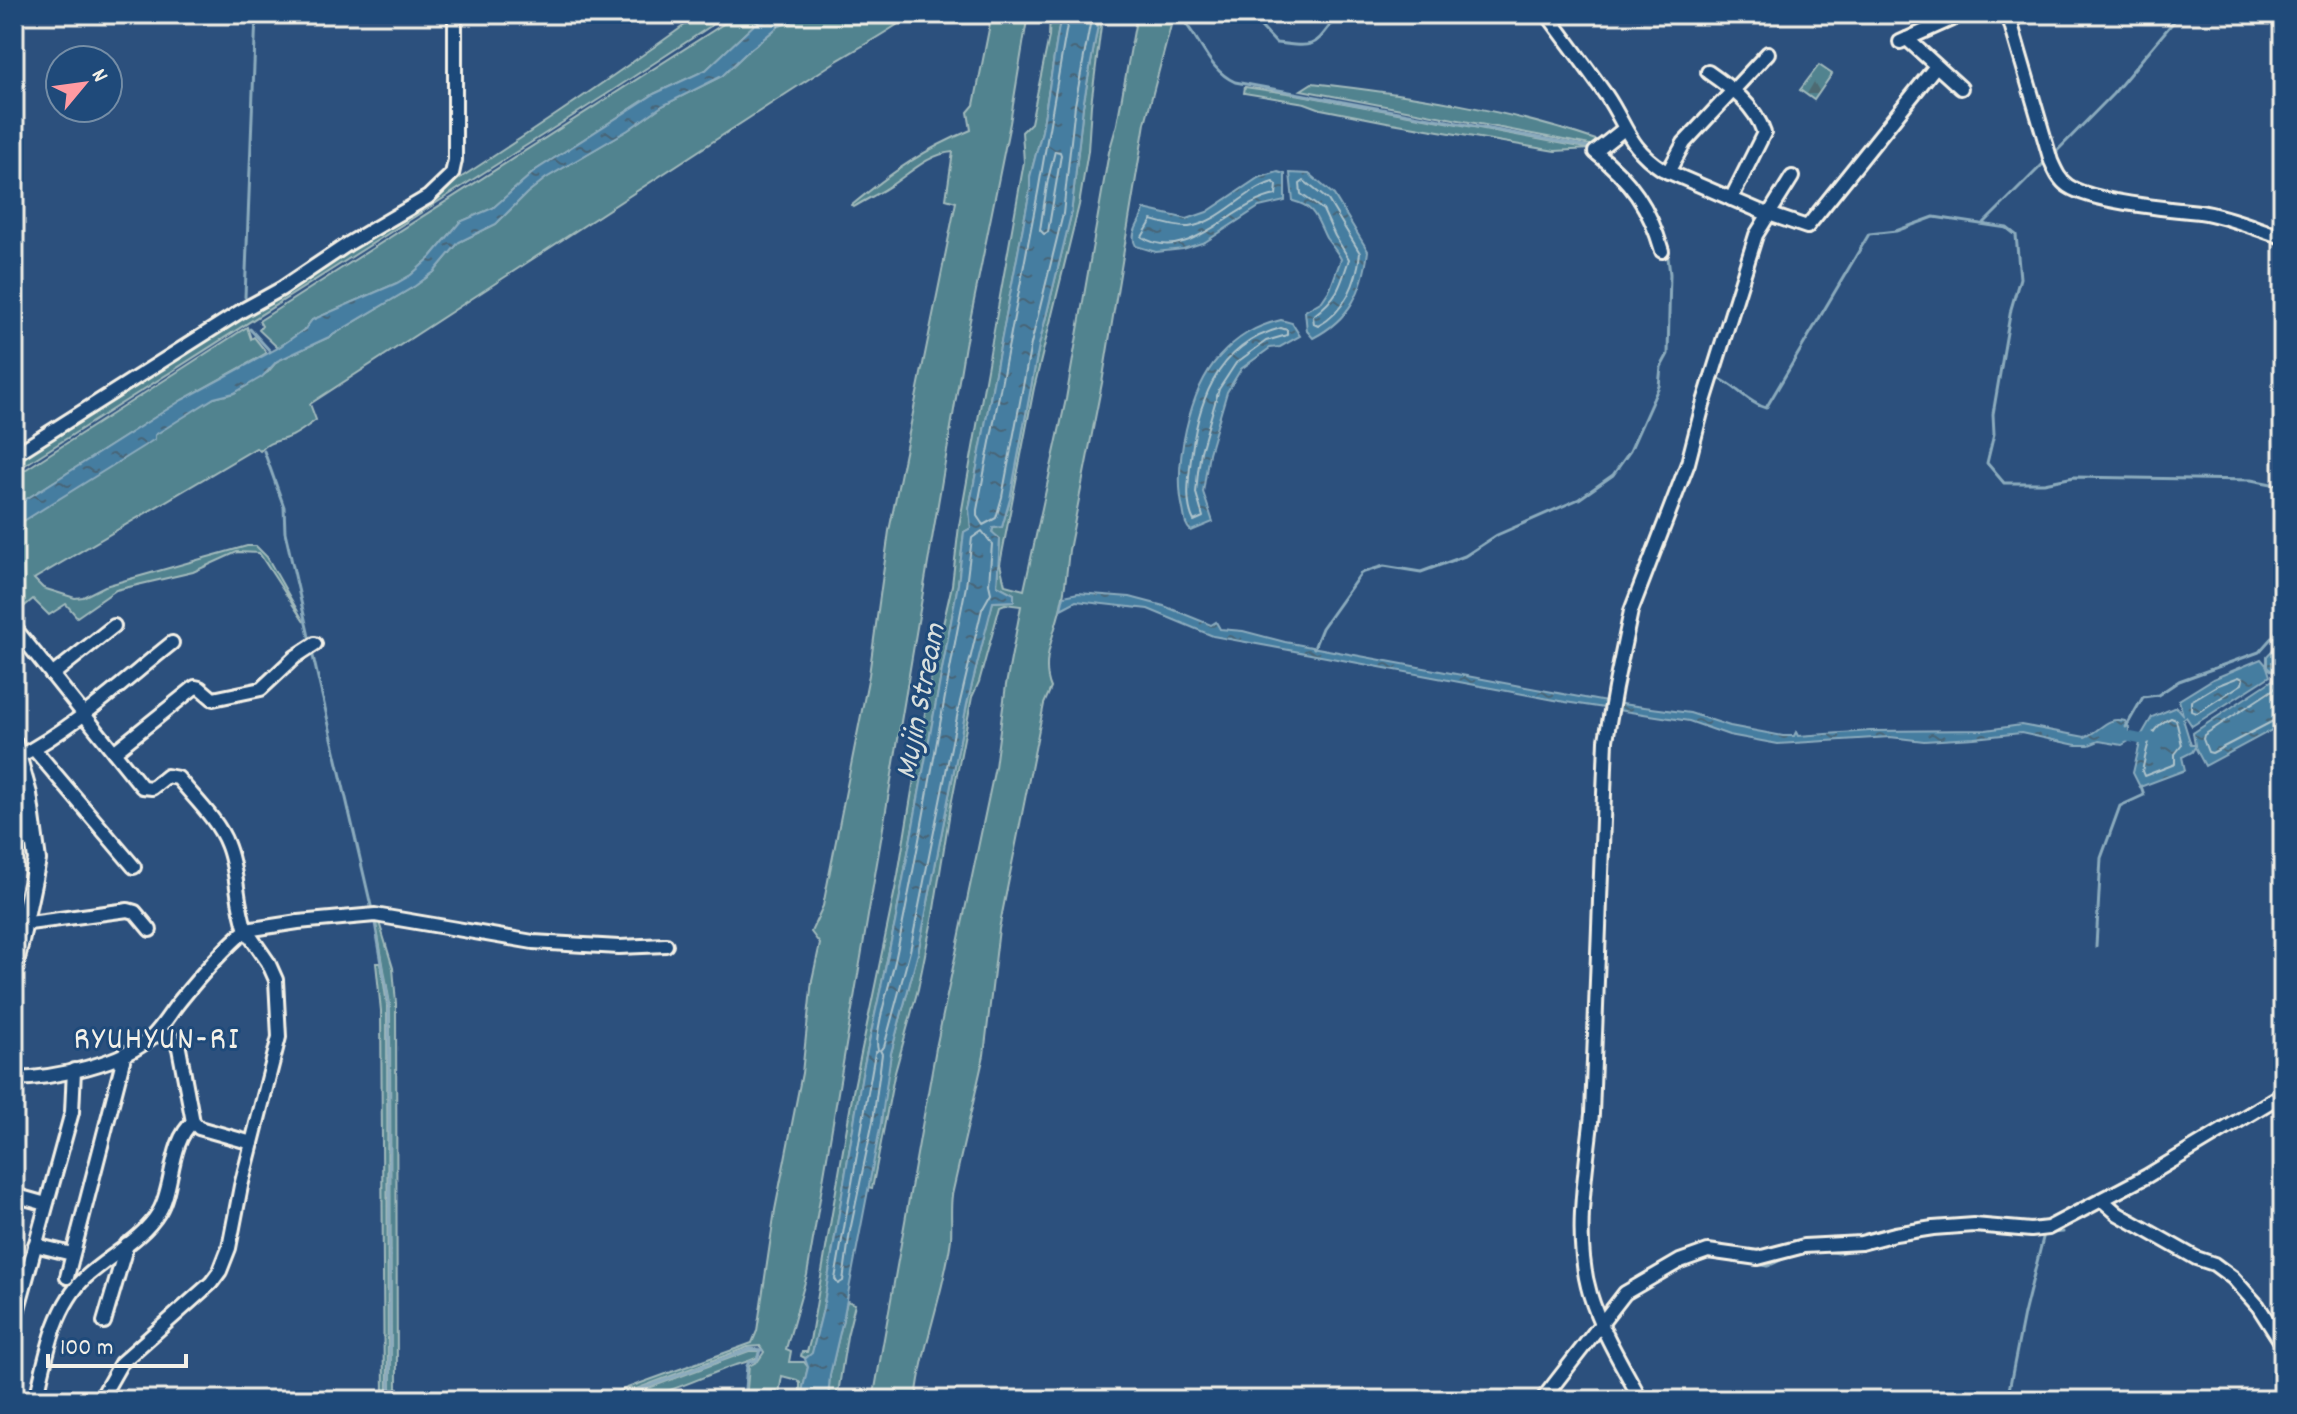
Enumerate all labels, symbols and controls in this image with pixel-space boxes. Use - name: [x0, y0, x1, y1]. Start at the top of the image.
- north arrow: [44, 44, 124, 124]
- text: N: [82, 64, 115, 88]
- water label: Mujin Stream: [885, 619, 961, 784]
- district label: RYUHYUN-RI: [73, 1017, 241, 1066]
- scale bar: [48, 1318, 186, 1368]
- text: 100 m: [60, 1332, 113, 1366]

